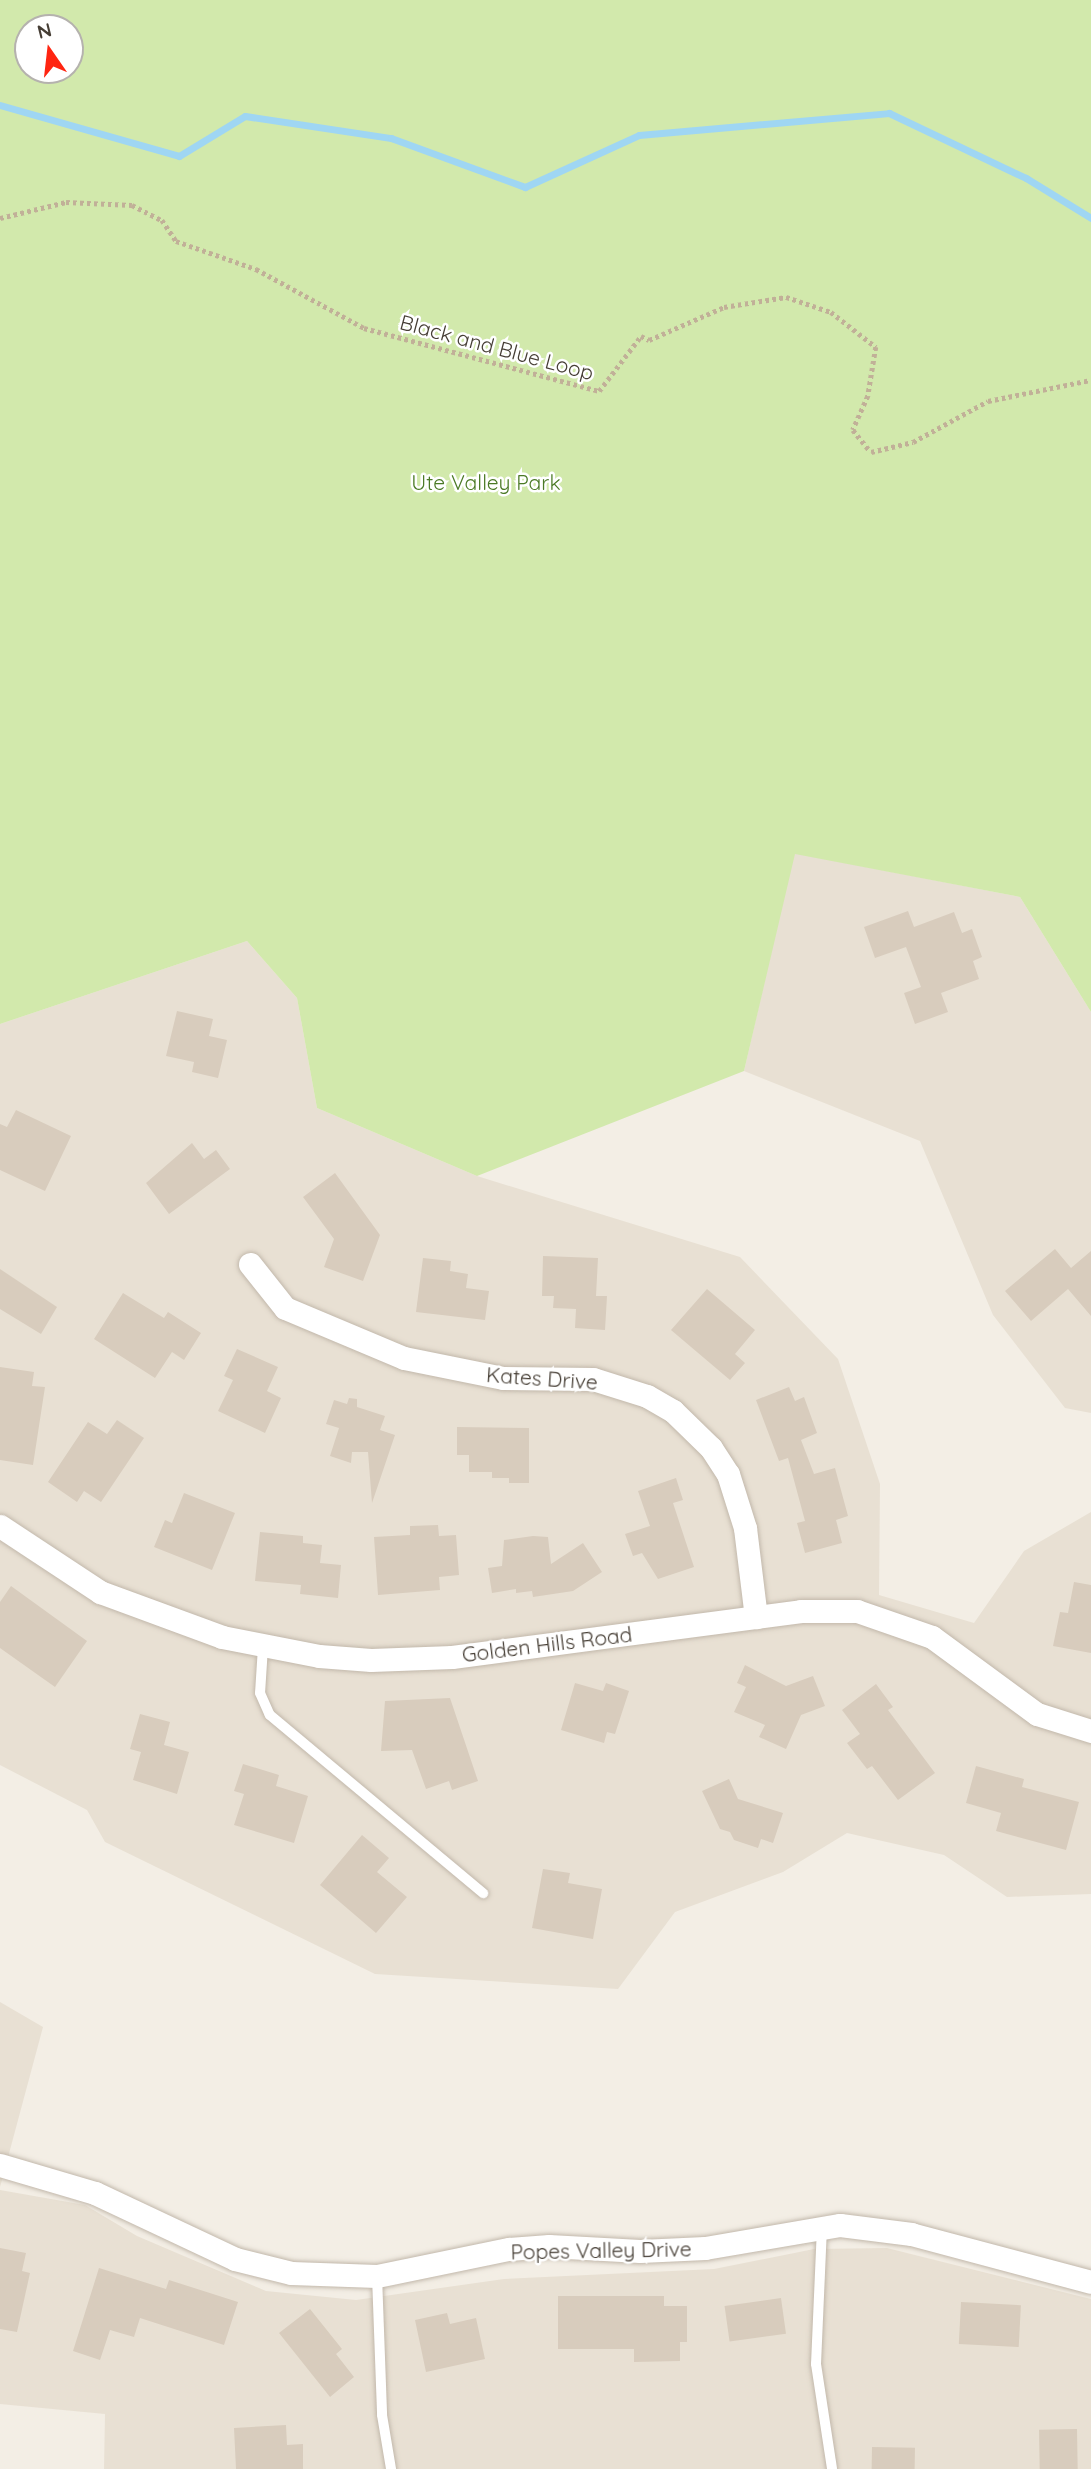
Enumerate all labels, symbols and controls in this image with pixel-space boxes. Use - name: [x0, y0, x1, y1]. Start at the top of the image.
- north arrow: [14, 14, 84, 84]
- text: N: [35, 17, 54, 44]
- street label: Black and Blue Loop: [397, 309, 597, 385]
- park label: Ute Valley Park: [411, 469, 561, 495]
- street label: Kates Drive: [485, 1362, 599, 1394]
- street label: Golden Hills Road: [460, 1621, 634, 1667]
- street label: Popes Valley Drive: [510, 2236, 692, 2264]

